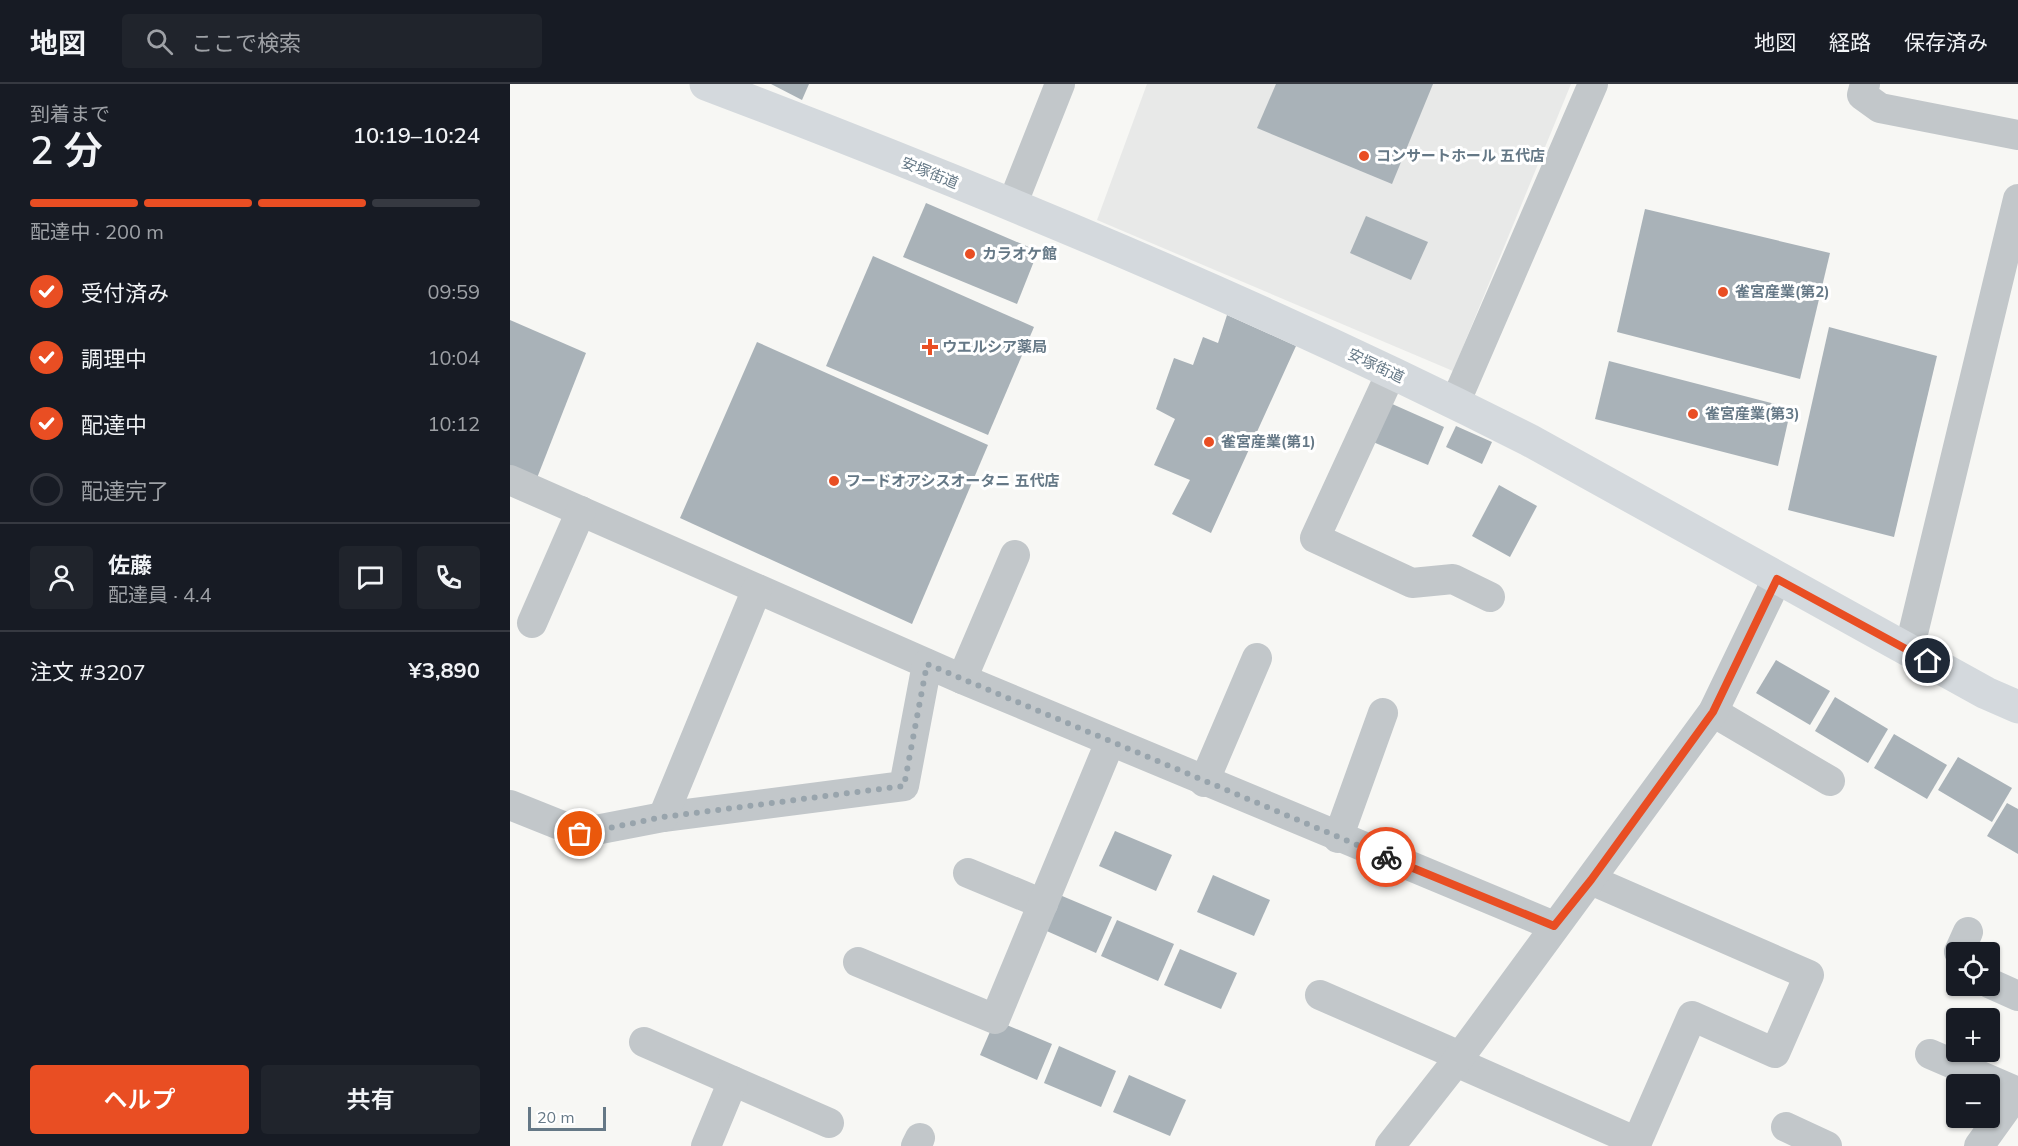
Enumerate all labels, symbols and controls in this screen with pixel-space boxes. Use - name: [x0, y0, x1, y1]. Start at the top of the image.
- search box: [122, 14, 542, 68]
- text: 地図: [30, 25, 86, 60]
- icon: search: [143, 25, 176, 58]
- text: ここで検索: [191, 29, 301, 57]
- text: 地図: [1754, 29, 1796, 55]
- text: 経路: [1829, 29, 1871, 55]
- text: 保存済み: [1904, 29, 1988, 55]
- text: 到着まで: [30, 101, 110, 126]
- text: 10:19–10:24: [353, 121, 480, 149]
- text: 2 分: [30, 125, 103, 174]
- place label: コンサートホール 五代店: [1376, 146, 1545, 165]
- marker: コンサートホール 五代店: [1357, 149, 1371, 163]
- street label: 安塚街道: [899, 152, 962, 193]
- text: 配達中 · 200 m: [30, 219, 164, 244]
- place label: カラオケ館: [982, 244, 1057, 263]
- marker: カラオケ館: [963, 247, 977, 261]
- icon: check: [30, 275, 63, 308]
- text: 受付済み: [81, 279, 169, 307]
- text: 09:59: [427, 279, 480, 304]
- place label: 雀宮産業(第2): [1735, 282, 1830, 301]
- marker: 雀宮産業(第2): [1716, 285, 1730, 299]
- place label: ウエルシア薬局: [942, 337, 1047, 356]
- marker: ウエルシア薬局: [923, 340, 937, 354]
- icon: check: [30, 341, 63, 374]
- street label: 安塚街道: [1345, 344, 1407, 387]
- text: 調理中: [81, 345, 147, 373]
- text: 10:04: [427, 345, 480, 370]
- place label: 雀宮産業(第3): [1705, 404, 1800, 423]
- icon: check: [30, 407, 63, 440]
- marker: 雀宮産業(第3): [1686, 407, 1700, 421]
- text: 配達中: [81, 411, 147, 439]
- text: 10:12: [427, 411, 480, 436]
- place label: 雀宮産業(第1): [1221, 432, 1316, 451]
- marker: 雀宮産業(第1): [1202, 435, 1216, 449]
- place label: フードオアシスオータニ 五代店: [846, 471, 1060, 490]
- marker: フードオアシスオータニ 五代店: [827, 474, 841, 488]
- text: 配達完了: [81, 477, 169, 505]
- button: person: [30, 546, 93, 609]
- button: chat: [339, 546, 402, 609]
- button: phone: [417, 546, 480, 609]
- text: 佐藤: [108, 551, 152, 579]
- text: 配達員 · 4.4: [108, 582, 212, 607]
- pin: [1902, 635, 1953, 686]
- icon: home: [1911, 644, 1944, 677]
- text: ¥3,890: [409, 656, 480, 684]
- text: 注文 #3207: [30, 658, 146, 686]
- pin: [554, 808, 605, 859]
- icon: bag: [563, 817, 596, 850]
- courier: [1356, 827, 1416, 887]
- icon: bike: [1370, 841, 1403, 874]
- map controls: [1946, 942, 2000, 1128]
- button: locate: [1946, 942, 2000, 996]
- button: +: [1946, 1008, 2000, 1062]
- button: ヘルプ: [30, 1065, 249, 1134]
- button: 共有: [261, 1065, 480, 1134]
- button: −: [1946, 1074, 2000, 1128]
- scale bar: [528, 1104, 606, 1132]
- text: 20 m: [537, 1107, 574, 1127]

